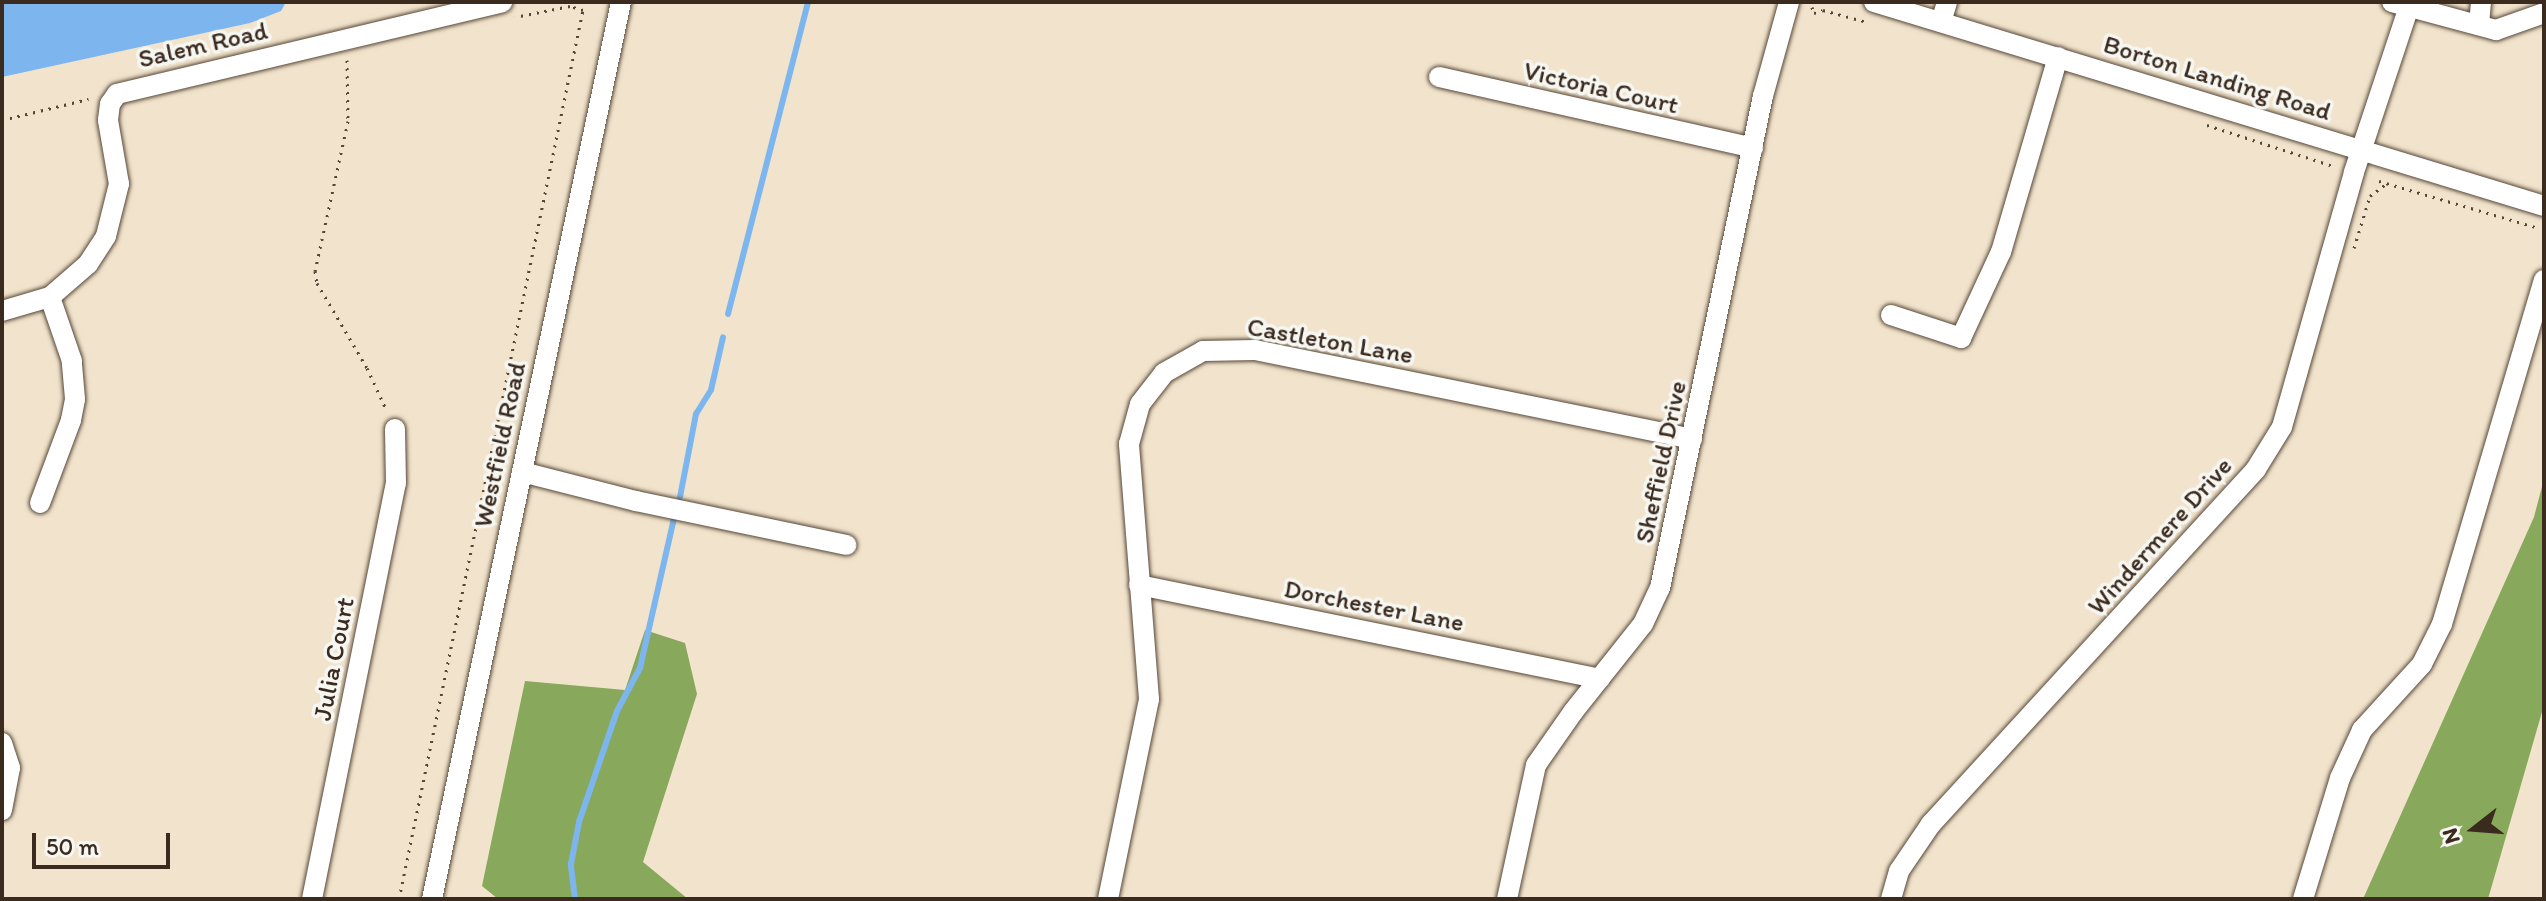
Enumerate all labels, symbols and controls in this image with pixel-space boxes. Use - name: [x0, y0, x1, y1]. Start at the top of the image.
- street label: Salem Road: [136, 15, 270, 75]
- street label: Borton Landing Road: [2100, 29, 2334, 127]
- street label: Victoria Court: [1521, 55, 1681, 121]
- street label: Castleton Lane: [1245, 311, 1415, 371]
- street label: Westfield Road: [467, 360, 533, 530]
- street label: Sheffield Drive: [1629, 378, 1693, 546]
- street label: Windermere Drive: [2081, 451, 2239, 621]
- street label: Dorchester Lane: [1281, 573, 1467, 639]
- street label: Julia Court: [307, 595, 361, 723]
- north arrow: [2434, 789, 2514, 869]
- scale bar: [36, 817, 174, 867]
- text: N: [2435, 825, 2466, 847]
- text: 50 m: [46, 832, 99, 861]

